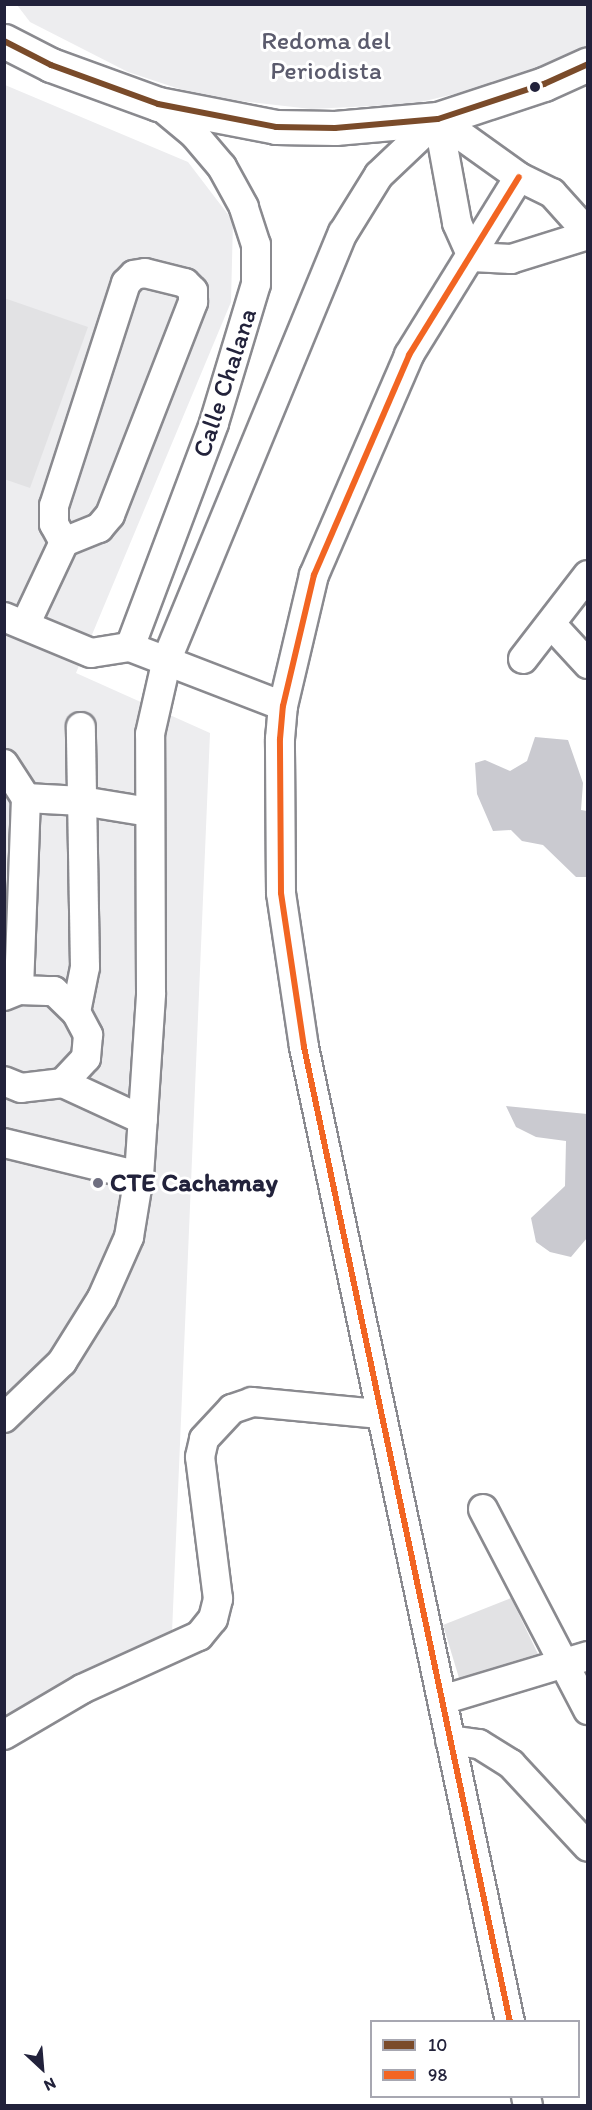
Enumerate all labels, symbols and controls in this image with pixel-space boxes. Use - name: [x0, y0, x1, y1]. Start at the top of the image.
- park label: Redoma del Periodista: [261, 25, 391, 86]
- unlabelled marker: [529, 81, 541, 93]
- street label: Calle Chalana: [186, 304, 264, 462]
- place label: CTE Cachamay: [110, 1167, 278, 1199]
- marker: CTE Cachamay: [91, 1176, 105, 1190]
- legend: [370, 2020, 580, 2098]
- text: 10: [428, 2034, 447, 2056]
- north arrow: [12, 2038, 72, 2098]
- text: 98: [428, 2064, 447, 2086]
- text: N: [41, 2074, 59, 2096]

